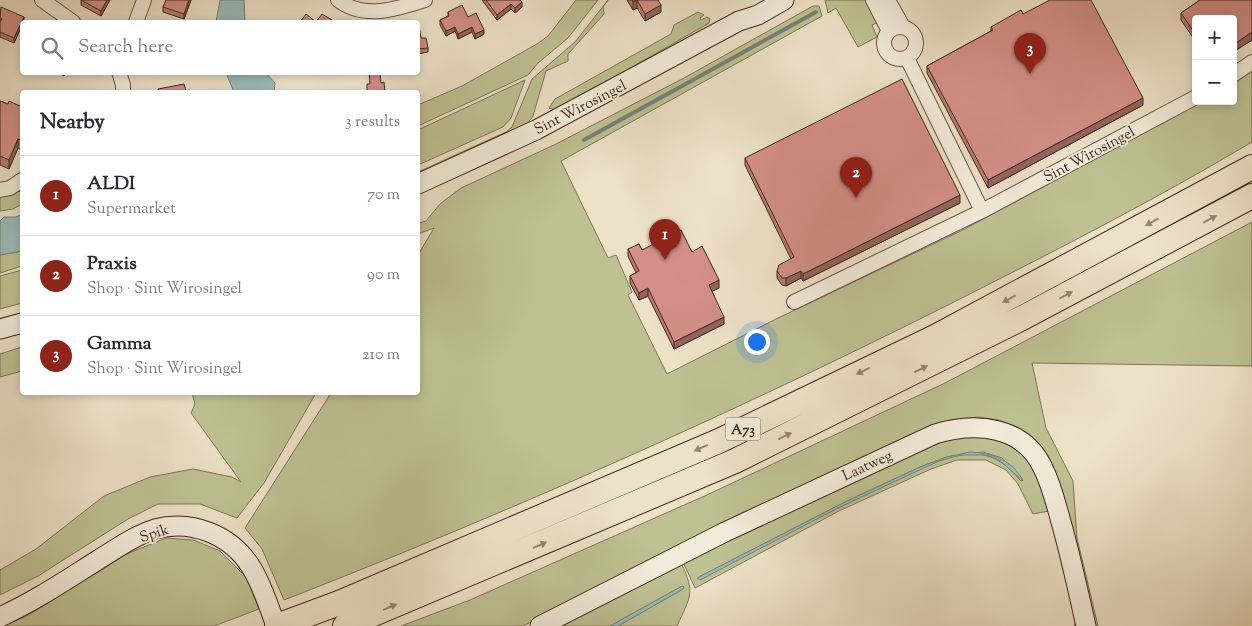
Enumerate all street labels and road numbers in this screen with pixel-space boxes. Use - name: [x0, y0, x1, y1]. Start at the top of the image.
- street label: Sint Wirosingel: [531, 76, 631, 141]
- street label: Sint Wirosingel: [1040, 122, 1139, 188]
- road number: A73: [726, 418, 760, 440]
- street label: Laatweg: [839, 446, 896, 487]
- street label: Spik: [137, 520, 172, 549]

